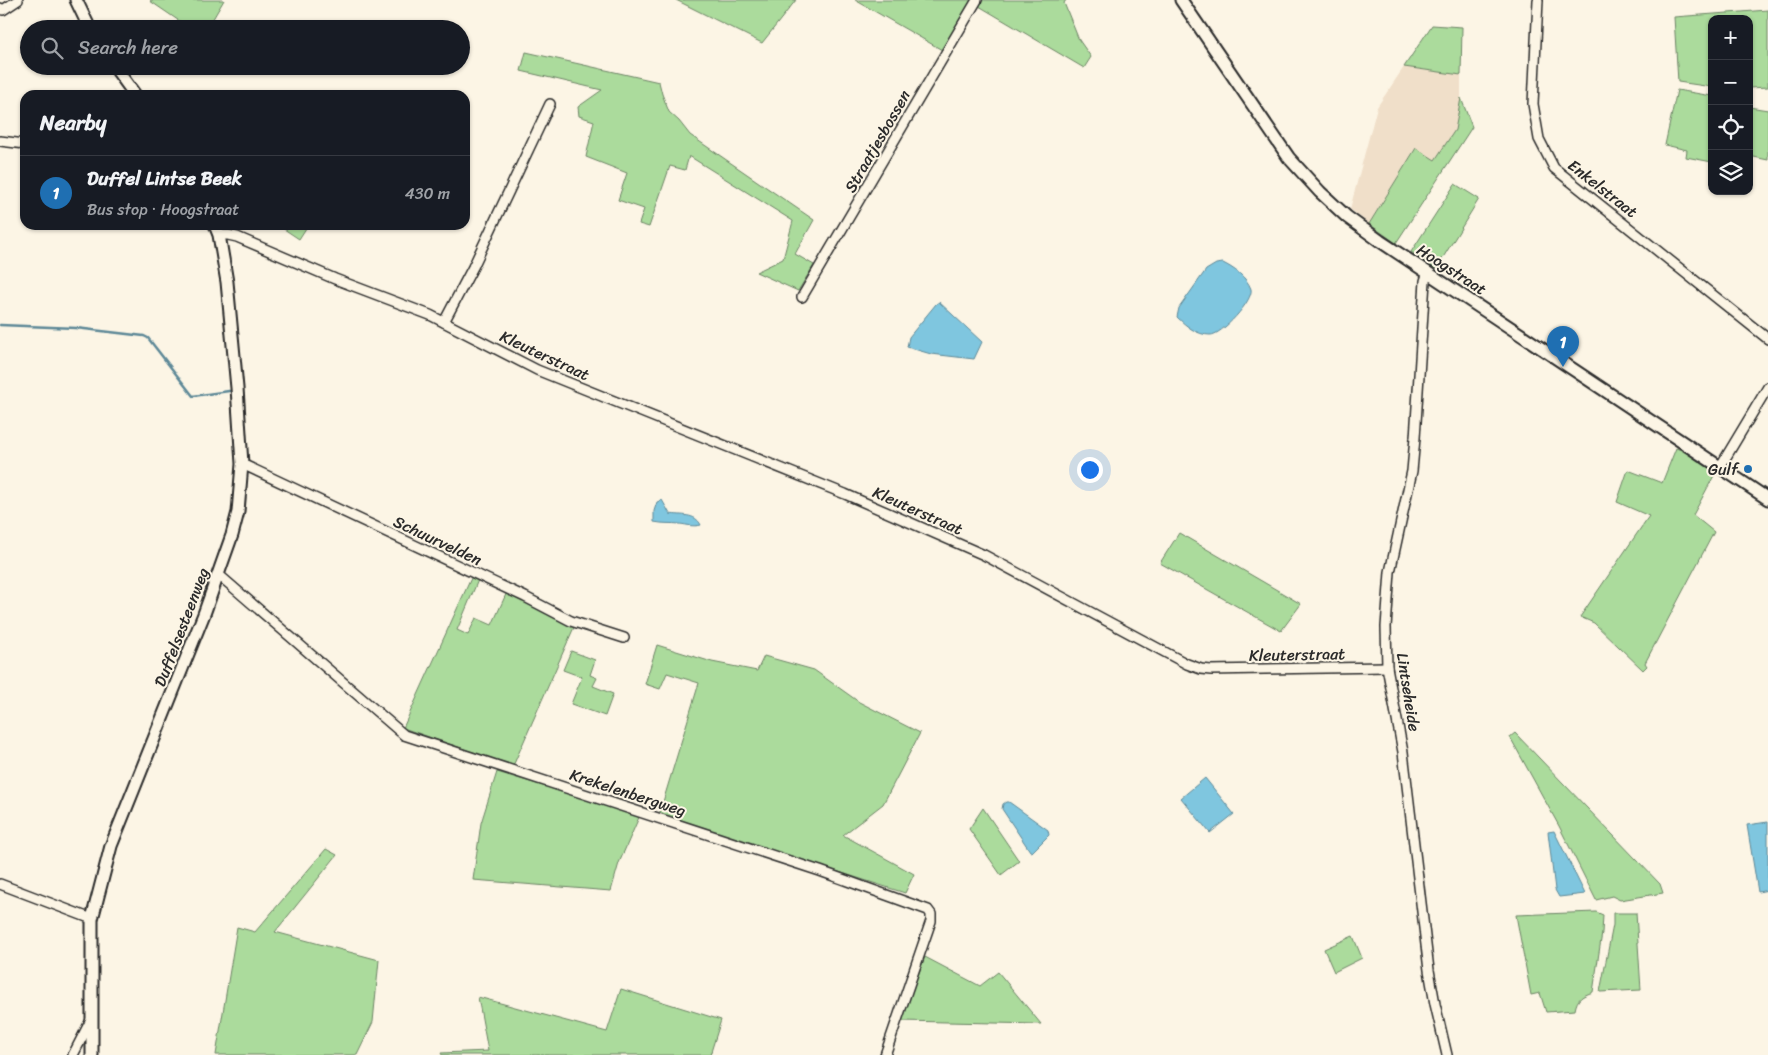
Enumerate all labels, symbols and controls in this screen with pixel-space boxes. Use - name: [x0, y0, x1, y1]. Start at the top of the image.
- map controls: [1708, 15, 1753, 195]
- button: +: [1708, 15, 1753, 60]
- search box: [20, 20, 470, 75]
- text: Search here: [78, 31, 178, 64]
- icon: search: [38, 34, 66, 62]
- button: −: [1708, 60, 1753, 105]
- street label: Straatjesbossen: [836, 84, 919, 198]
- text: Nearby: [40, 104, 106, 142]
- button: locate: [1708, 105, 1753, 150]
- button: layers: [1708, 150, 1753, 195]
- street label: Enkelstraat: [1561, 151, 1644, 225]
- text: Duffel Lintse Beek: [87, 162, 242, 195]
- text: 1: [53, 179, 59, 208]
- text: 430 m: [405, 179, 450, 208]
- text: Bus stop · Hoogstraat: [87, 195, 239, 224]
- street label: Hoogstraat: [1411, 236, 1493, 303]
- street label: Kleuterstraat: [495, 322, 595, 389]
- pin: 1: [1547, 326, 1579, 367]
- place label: Gulf: [1708, 455, 1740, 484]
- your location: [1077, 457, 1103, 483]
- marker: Gulf: [1742, 463, 1754, 475]
- street label: Kleuterstraat: [868, 478, 968, 543]
- street label: Schuurvelden: [389, 507, 487, 574]
- street label: Duffelsesteenweg: [145, 563, 218, 691]
- street label: Kleuterstraat: [1249, 639, 1345, 670]
- street label: Lintseheide: [1388, 651, 1429, 734]
- street label: Krekelenbergweg: [566, 760, 690, 825]

